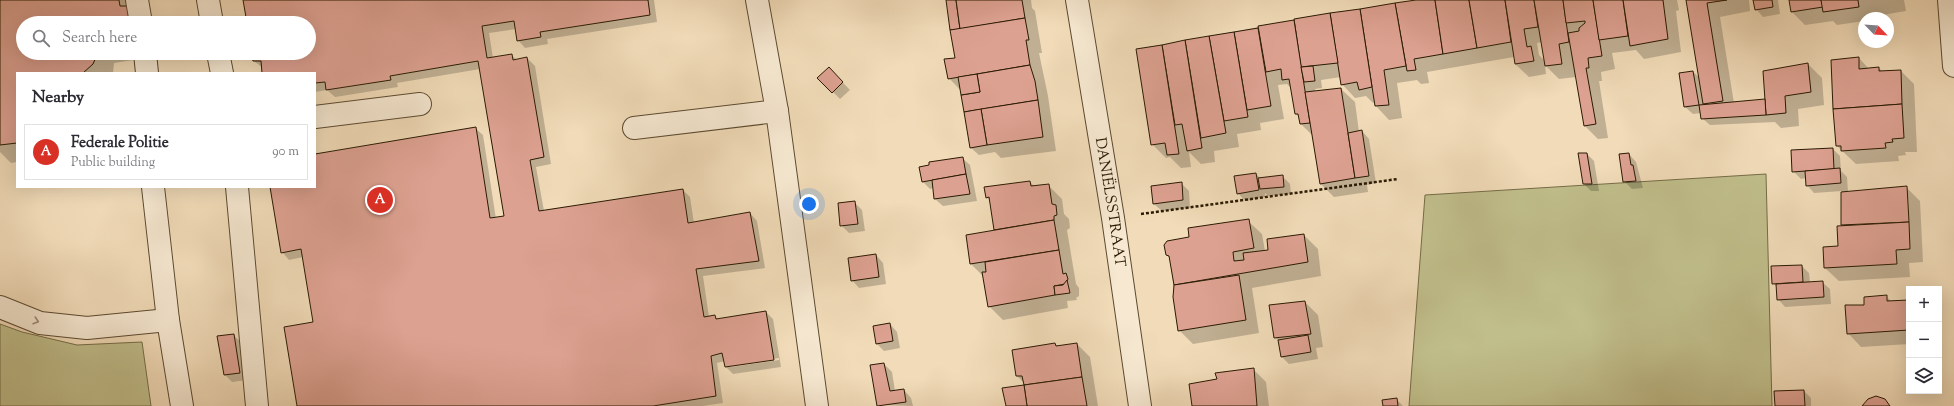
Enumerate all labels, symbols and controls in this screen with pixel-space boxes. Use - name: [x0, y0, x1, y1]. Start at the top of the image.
- north arrow: [1858, 12, 1894, 48]
- search box: [16, 16, 316, 60]
- icon: search: [30, 27, 52, 49]
- text: Search here: [62, 28, 137, 49]
- text: Nearby: [32, 86, 84, 110]
- text: Federale Politie: [71, 133, 169, 154]
- street label: DANIËLSSTRAAT: [1089, 136, 1131, 269]
- text: A: [41, 143, 51, 161]
- text: 90 m: [272, 143, 299, 161]
- text: Public building: [71, 154, 155, 172]
- pin: A: [367, 185, 393, 215]
- your location: [799, 194, 819, 214]
- map controls: [1906, 286, 1942, 394]
- button: +: [1906, 286, 1942, 322]
- one-way arrow: [33, 316, 40, 325]
- button: −: [1906, 322, 1942, 358]
- button: layers: [1906, 358, 1942, 394]

